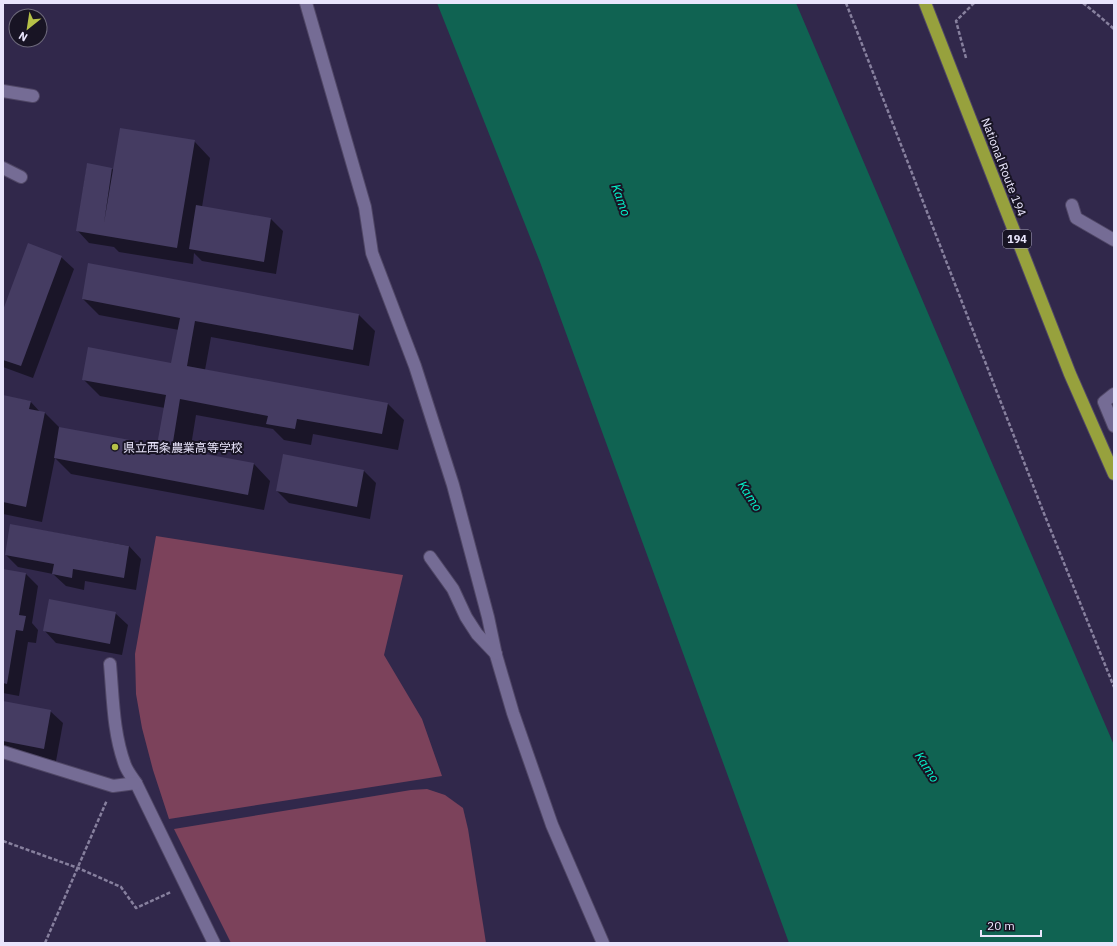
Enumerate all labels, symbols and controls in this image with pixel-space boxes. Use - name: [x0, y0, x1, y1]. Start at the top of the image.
- north arrow: [8, 8, 48, 48]
- text: N: [16, 29, 30, 45]
- street label: National Route 194: [978, 116, 1030, 218]
- water label: Kamo: [607, 181, 635, 219]
- road number: 194: [1003, 230, 1031, 248]
- place label: 県立西条農業高等学校: [123, 440, 243, 455]
- marker: 県立西条農業高等学校: [110, 442, 120, 452]
- water label: Kamo: [734, 477, 766, 515]
- water label: Kamo: [911, 748, 943, 786]
- scale bar: [981, 912, 1041, 938]
- text: 20 m: [987, 918, 1015, 933]

